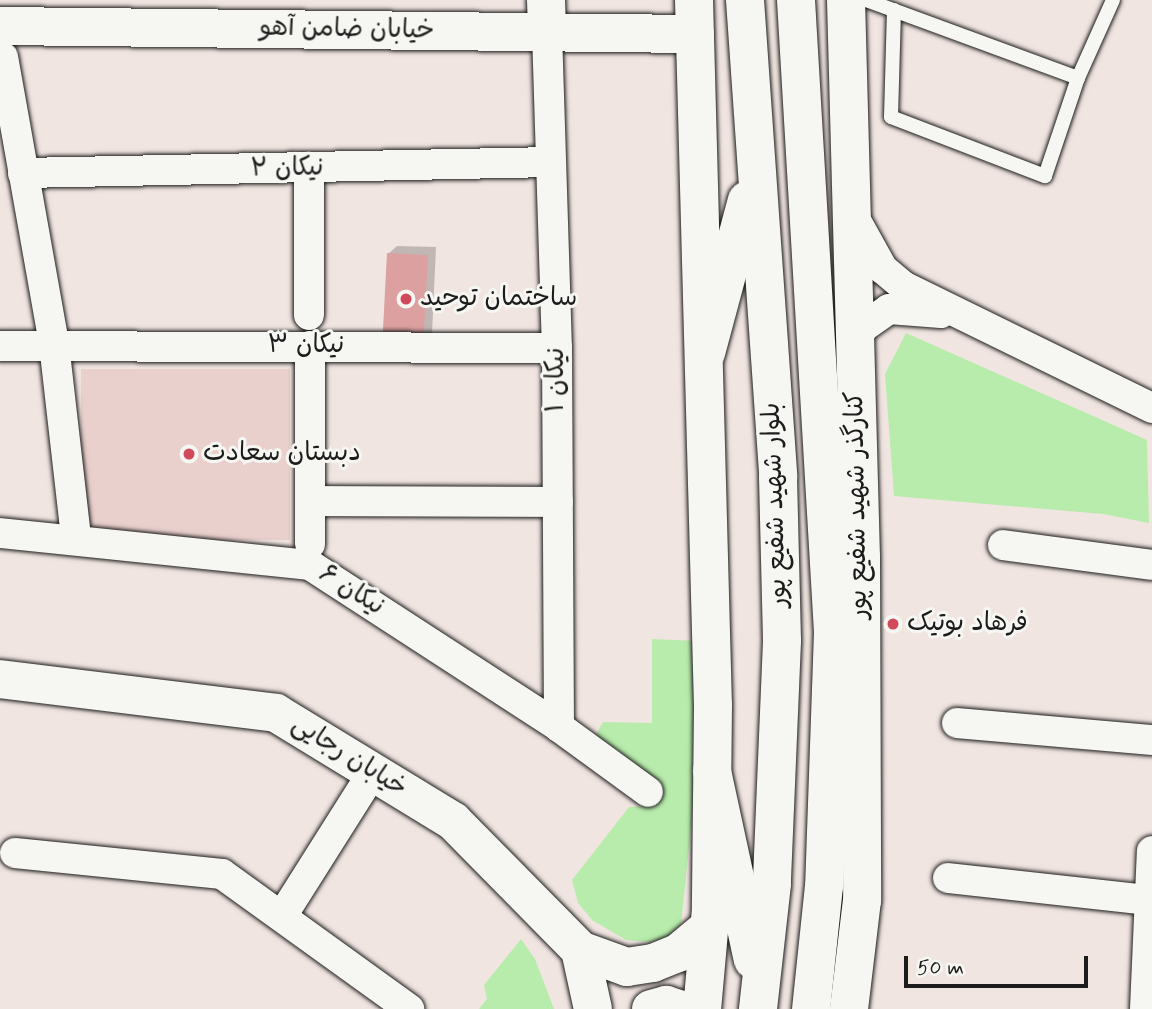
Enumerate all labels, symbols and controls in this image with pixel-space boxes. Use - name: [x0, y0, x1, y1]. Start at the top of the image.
- street label: خیابان ضامن آهو: [259, 13, 435, 47]
- street label: نیکان ۲: [250, 153, 324, 185]
- place label: ساختمان توحید: [420, 283, 577, 315]
- marker: ساختمان توحید: [398, 291, 414, 307]
- street label: نیکان ۳: [268, 330, 344, 362]
- street label: نیکان ۱: [541, 348, 573, 412]
- street label: کنارگذر شهید شفیع پور: [840, 391, 876, 619]
- street label: بلوار شهید شفیع پور: [757, 402, 795, 608]
- place label: دبستان سعادت: [203, 438, 361, 470]
- marker: دبستان سعادت: [181, 446, 197, 462]
- street label: نیکان ۶: [313, 559, 389, 623]
- place label: فرهاد بوتیک: [907, 608, 1028, 640]
- marker: فرهاد بوتیک: [885, 616, 901, 632]
- street label: خیابان رجایی: [286, 709, 412, 805]
- scale bar: [907, 942, 1091, 986]
- text: 50 m: [917, 954, 964, 982]

